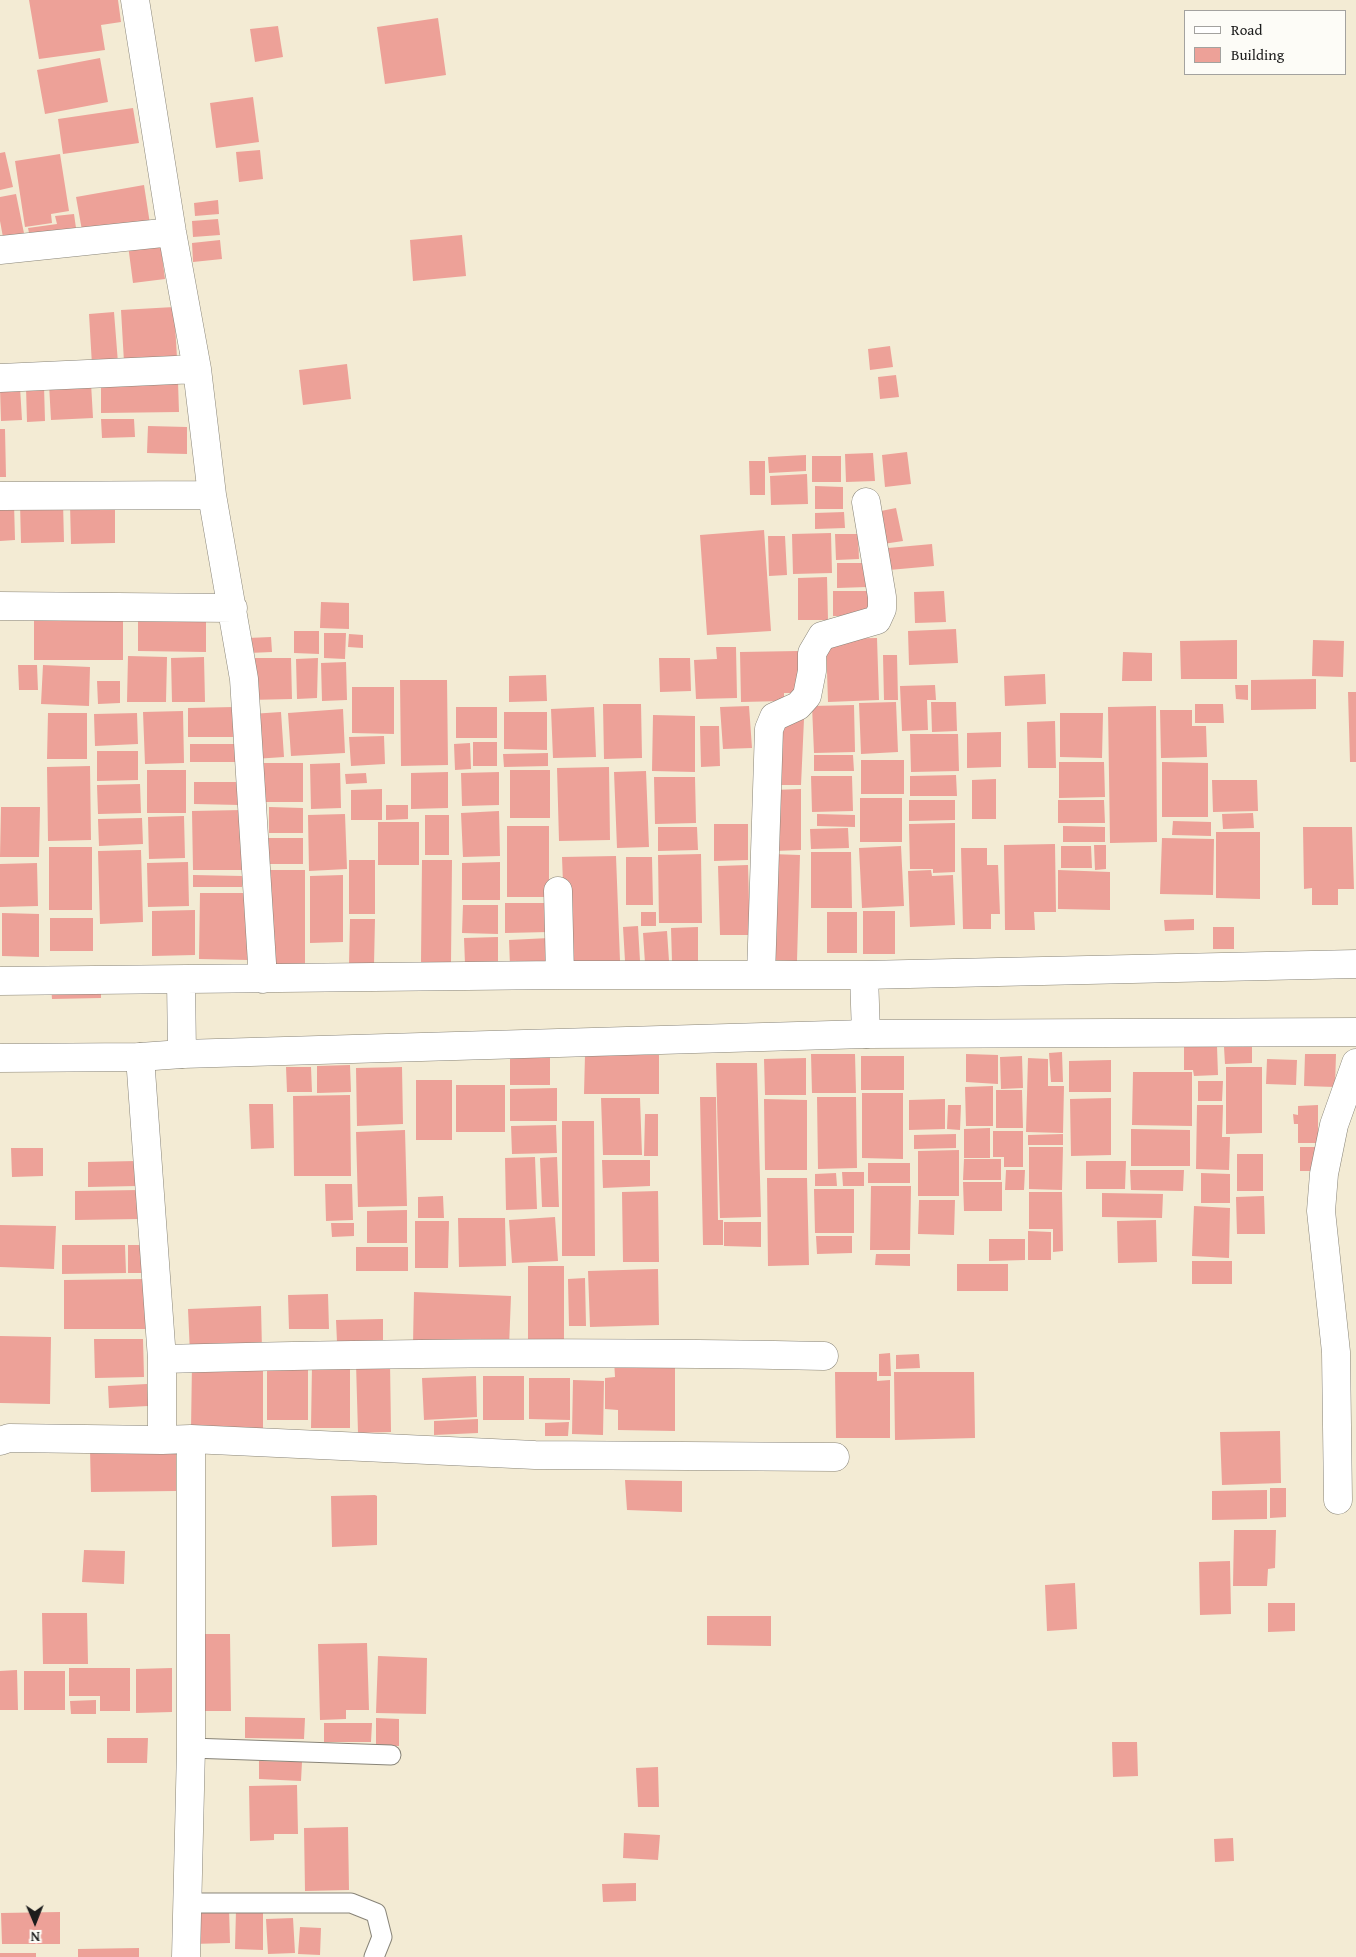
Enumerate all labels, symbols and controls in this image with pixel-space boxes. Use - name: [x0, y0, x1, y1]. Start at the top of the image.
- legend: [1184, 10, 1346, 75]
- text: Road: [1231, 19, 1262, 40]
- text: Building: [1231, 44, 1284, 65]
- north arrow: [10, 1897, 60, 1947]
- text: N: [30, 1927, 40, 1947]

